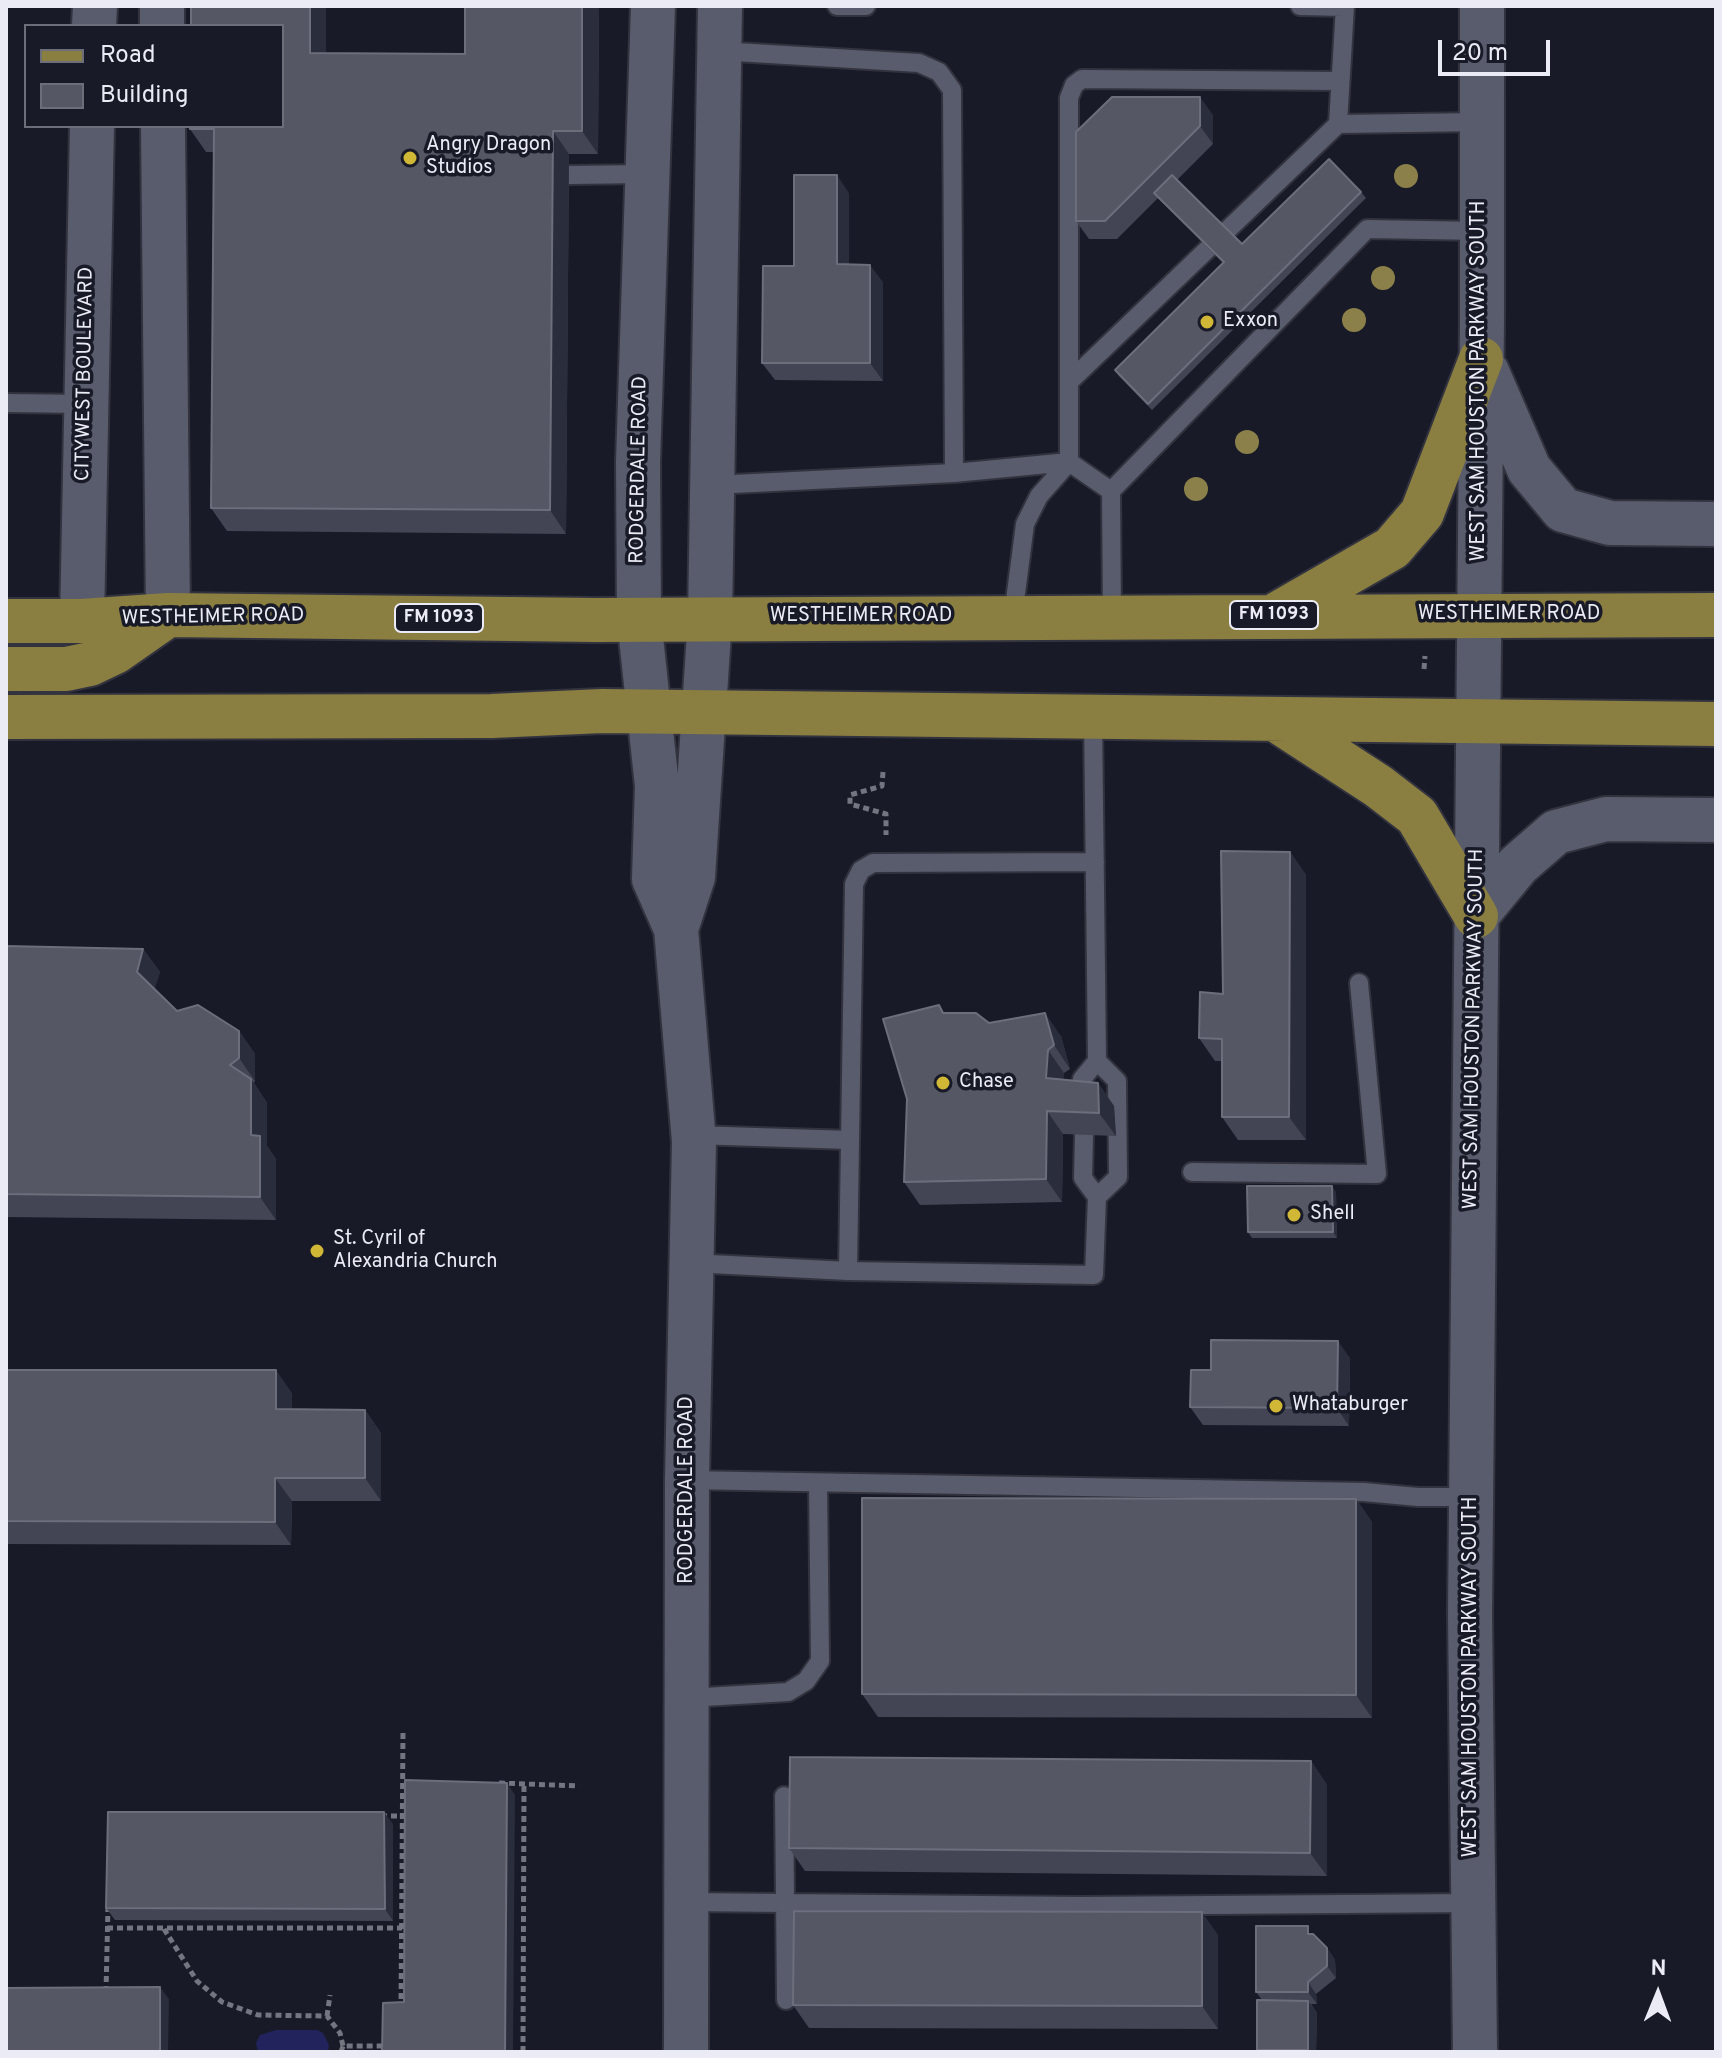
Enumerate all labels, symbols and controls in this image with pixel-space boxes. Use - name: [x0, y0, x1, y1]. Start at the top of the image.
- legend: [24, 24, 284, 128]
- scale bar: [1442, 24, 1554, 74]
- text: 20 m: [1452, 39, 1508, 69]
- text: Road: [100, 41, 156, 71]
- text: Building: [100, 81, 189, 111]
- place label: Angry Dragon Studios: [426, 134, 551, 181]
- marker: Angry Dragon Studios: [401, 149, 419, 167]
- street label: WEST SAM HOUSTON PARKWAY SOUTH: [1468, 201, 1492, 561]
- street label: CITYWEST BOULEVARD: [72, 267, 100, 481]
- place label: Exxon: [1223, 310, 1278, 334]
- marker: Exxon: [1198, 313, 1216, 331]
- street label: RODGERDALE ROAD: [626, 376, 654, 564]
- road number: FM 1093: [1230, 601, 1318, 629]
- street label: WESTHEIMER ROAD: [1418, 603, 1600, 627]
- street label: WESTHEIMER ROAD: [122, 604, 304, 632]
- road number: FM 1093: [395, 604, 483, 632]
- street label: WESTHEIMER ROAD: [770, 605, 952, 629]
- street label: WEST SAM HOUSTON PARKWAY SOUTH: [1460, 848, 1490, 1210]
- place label: Chase: [959, 1071, 1014, 1095]
- marker: Chase: [934, 1074, 952, 1092]
- place label: Shell: [1310, 1203, 1355, 1227]
- marker: Shell: [1285, 1206, 1303, 1224]
- place label: St. Cyril of Alexandria Church: [333, 1228, 498, 1275]
- marker: St. Cyril of Alexandria Church: [308, 1242, 326, 1260]
- place label: Whataburger: [1292, 1394, 1408, 1418]
- street label: RODGERDALE ROAD: [676, 1396, 700, 1584]
- marker: Whataburger: [1267, 1397, 1285, 1415]
- street label: WEST SAM HOUSTON PARKWAY SOUTH: [1460, 1497, 1484, 1857]
- north arrow: [1618, 1954, 1698, 2034]
- text: N: [1650, 1956, 1667, 1983]

